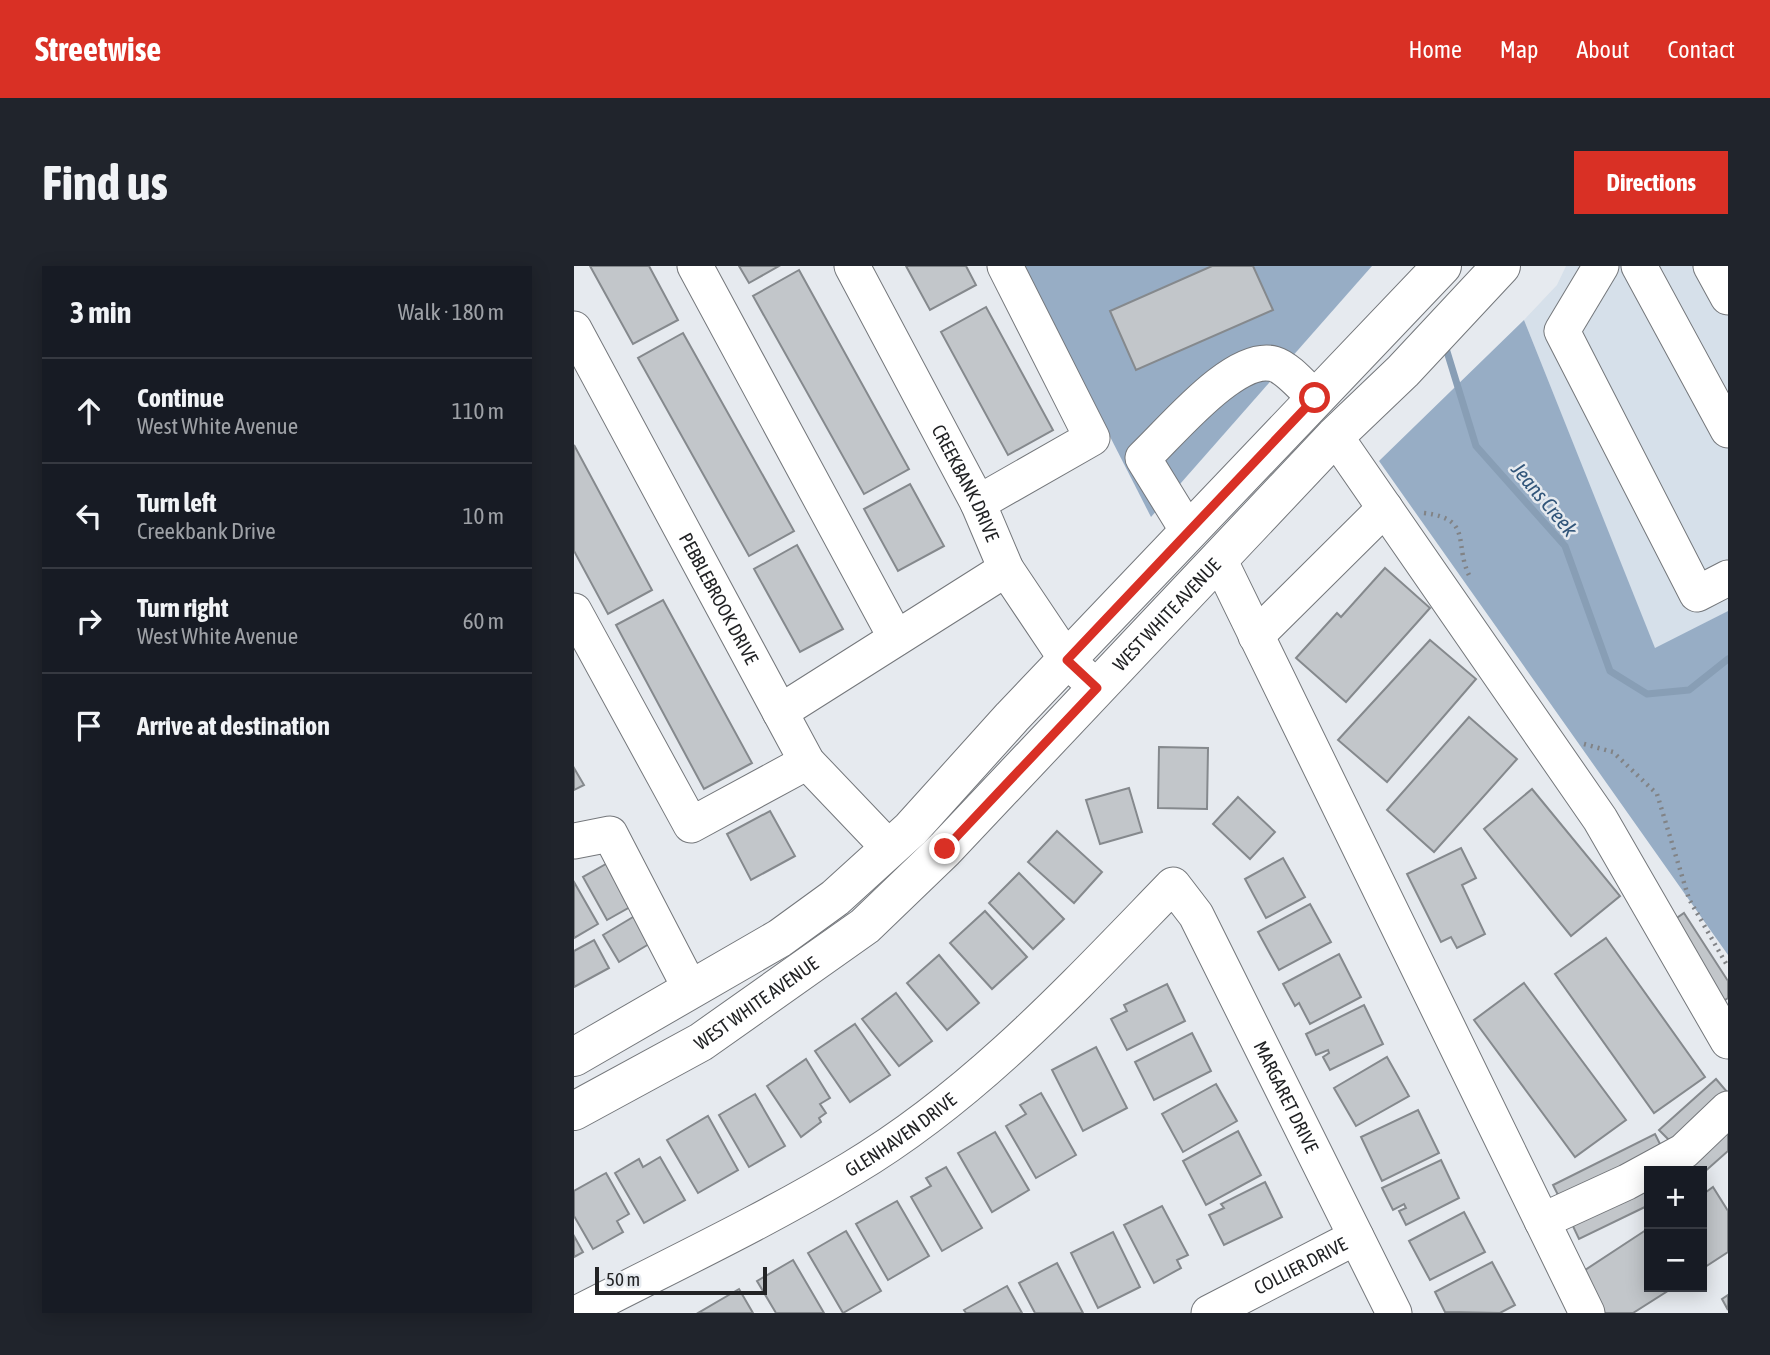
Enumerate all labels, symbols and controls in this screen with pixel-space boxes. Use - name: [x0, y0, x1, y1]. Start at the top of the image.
- text: Streetwise: [35, 30, 161, 68]
- text: Home: [1408, 36, 1462, 63]
- text: Map: [1500, 36, 1538, 63]
- text: About: [1576, 36, 1629, 63]
- text: Contact: [1667, 36, 1735, 63]
- button: Directions: [1574, 151, 1728, 214]
- text: Find us: [42, 154, 168, 210]
- text: 3 min: [70, 295, 131, 329]
- text: Walk · 180 m: [398, 299, 504, 325]
- route start: [1299, 382, 1330, 413]
- text: Continue: [137, 383, 224, 413]
- icon: ahead: [70, 392, 108, 430]
- text: 110 m: [452, 398, 504, 424]
- text: West White Avenue: [137, 413, 298, 439]
- street label: CREEKBANK DRIVE: [927, 421, 1004, 544]
- water label: Jeans Creek: [1507, 456, 1583, 541]
- text: Turn left: [137, 488, 217, 518]
- icon: left: [70, 497, 108, 535]
- text: 10 m: [463, 503, 504, 529]
- text: Creekbank Drive: [137, 518, 276, 544]
- street label: PEBBLEBROOK DRIVE: [675, 529, 763, 668]
- street label: WEST WHITE AVENUE: [1108, 554, 1225, 675]
- text: Turn right: [137, 593, 228, 623]
- icon: right: [70, 602, 108, 640]
- text: 60 m: [463, 608, 504, 634]
- text: West White Avenue: [137, 623, 298, 649]
- icon: arrive: [70, 707, 108, 745]
- text: Arrive at destination: [137, 711, 330, 741]
- route end: [929, 833, 960, 864]
- street label: WEST WHITE AVENUE: [690, 952, 822, 1054]
- street label: MARGARET DRIVE: [1249, 1037, 1323, 1156]
- street label: GLENHAVEN DRIVE: [841, 1088, 960, 1181]
- map controls: [1644, 1166, 1707, 1292]
- button: +: [1644, 1166, 1707, 1229]
- button: −: [1644, 1229, 1707, 1292]
- street label: COLLIER DRIVE: [1250, 1233, 1351, 1299]
- scale bar: [595, 1264, 766, 1296]
- text: 50 m: [606, 1268, 640, 1290]

